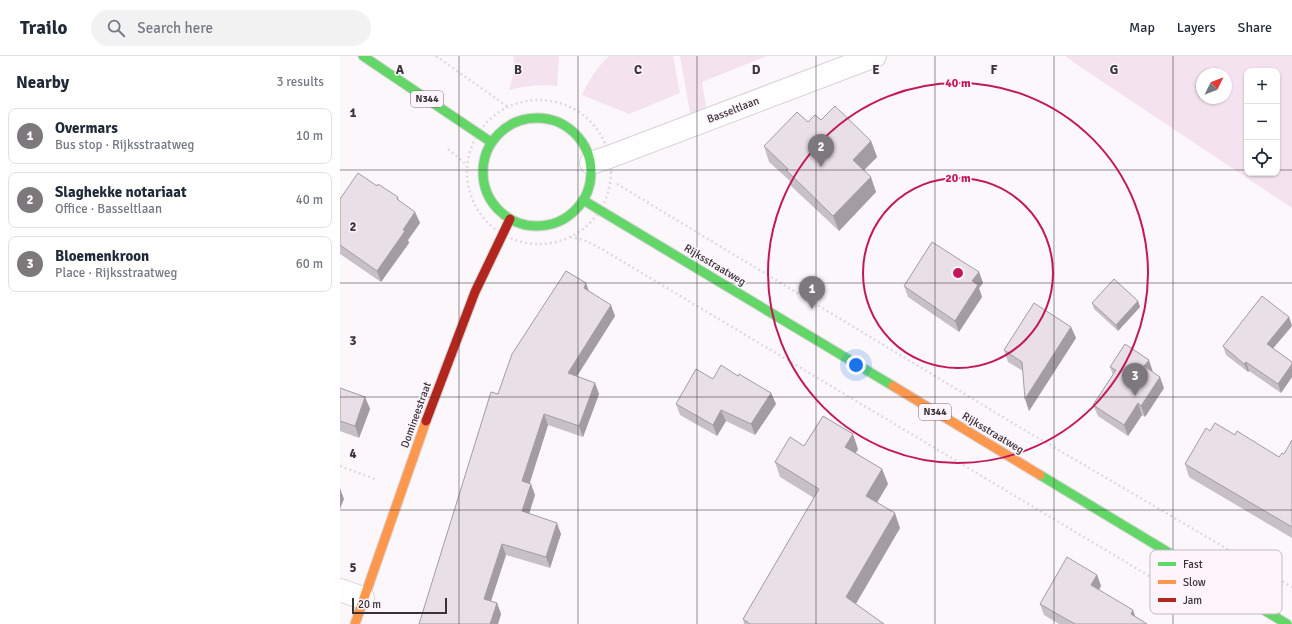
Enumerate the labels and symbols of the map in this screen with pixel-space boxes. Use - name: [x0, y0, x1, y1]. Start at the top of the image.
- text: A: [396, 62, 405, 78]
- text: B: [514, 62, 522, 78]
- text: C: [634, 62, 642, 78]
- text: D: [752, 62, 761, 78]
- text: E: [872, 62, 880, 78]
- text: F: [991, 62, 998, 78]
- text: G: [1110, 62, 1118, 78]
- north arrow: [1196, 68, 1232, 104]
- text: 40 m: [945, 76, 971, 91]
- road number: N344: [411, 91, 443, 107]
- street label: Basseltlaan: [705, 94, 761, 126]
- text: 1: [349, 105, 357, 121]
- pin: 2: [808, 134, 834, 167]
- text: 20 m: [945, 171, 971, 186]
- text: 2: [349, 219, 357, 235]
- street label: Rijksstraatweg: [682, 241, 748, 289]
- centre of rings: [951, 266, 965, 280]
- pin: 1: [799, 276, 825, 309]
- text: 3: [349, 333, 357, 349]
- your location: [846, 355, 866, 375]
- pin: 3: [1122, 363, 1148, 396]
- street label: Domineestraat: [398, 380, 434, 450]
- road number: N344: [919, 404, 951, 420]
- street label: Rijksstraatweg: [960, 409, 1026, 457]
- text: 4: [349, 446, 357, 462]
- legend: [1150, 550, 1282, 614]
- text: Fast: [1183, 558, 1203, 571]
- text: 5: [349, 560, 357, 576]
- text: Slow: [1183, 576, 1206, 589]
- text: Jam: [1183, 594, 1202, 607]
- scale bar: [352, 596, 447, 615]

